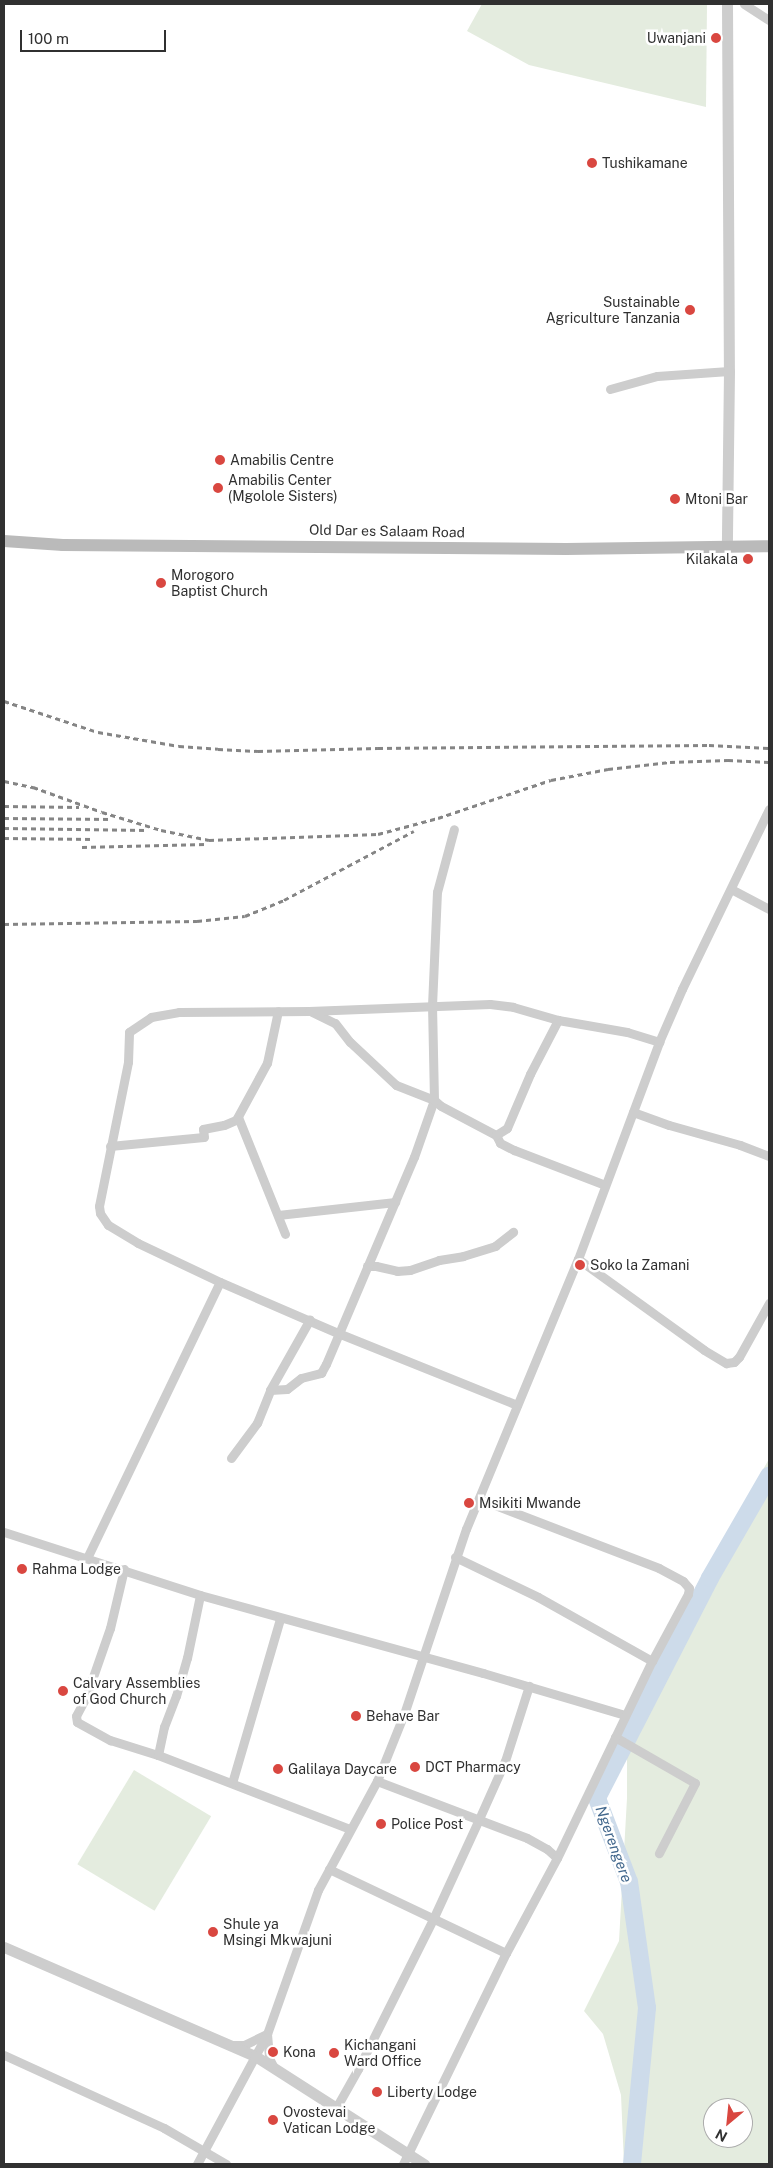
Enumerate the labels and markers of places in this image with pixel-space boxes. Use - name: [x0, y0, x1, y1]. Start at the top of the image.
- place label: Uwanjani: [647, 30, 706, 46]
- marker: Uwanjani: [710, 32, 722, 44]
- place label: Tushikamane: [602, 155, 688, 171]
- marker: Tushikamane: [586, 157, 598, 169]
- place label: Sustainable Agriculture Tanzania: [546, 294, 680, 326]
- marker: Sustainable Agriculture Tanzania: [684, 304, 696, 316]
- place label: Amabilis Centre: [230, 452, 334, 468]
- marker: Amabilis Centre: [214, 454, 226, 466]
- place label: Amabilis Center (Mgolole Sisters): [228, 472, 338, 504]
- marker: Amabilis Center (Mgolole Sisters): [212, 482, 224, 494]
- place label: Mtoni Bar: [685, 491, 748, 507]
- marker: Mtoni Bar: [669, 493, 681, 505]
- place label: Kilakala: [686, 551, 738, 567]
- marker: Kilakala: [742, 553, 754, 565]
- place label: Morogoro Baptist Church: [171, 567, 268, 600]
- marker: Morogoro Baptist Church: [155, 577, 167, 589]
- place label: Soko la Zamani: [590, 1257, 690, 1273]
- marker: Soko la Zamani: [574, 1259, 586, 1271]
- place label: Msikiti Mwande: [479, 1495, 581, 1511]
- marker: Msikiti Mwande: [463, 1497, 475, 1509]
- place label: Rahma Lodge: [32, 1561, 121, 1577]
- marker: Rahma Lodge: [16, 1563, 28, 1575]
- place label: Calvary Assemblies of God Church: [73, 1675, 200, 1708]
- marker: Calvary Assemblies of God Church: [57, 1685, 69, 1697]
- place label: Behave Bar: [366, 1708, 440, 1724]
- marker: Behave Bar: [350, 1710, 362, 1722]
- place label: DCT Pharmacy: [425, 1759, 521, 1775]
- place label: Galilaya Daycare: [288, 1761, 397, 1777]
- marker: DCT Pharmacy: [409, 1761, 421, 1773]
- marker: Galilaya Daycare: [272, 1763, 284, 1775]
- place label: Police Post: [391, 1816, 463, 1832]
- marker: Police Post: [375, 1818, 387, 1830]
- place label: Shule ya Msingi Mkwajuni: [223, 1916, 332, 1948]
- marker: Shule ya Msingi Mkwajuni: [207, 1926, 219, 1938]
- place label: Kichangani Ward Office: [344, 2037, 421, 2070]
- place label: Kona: [283, 2044, 316, 2060]
- marker: Kona: [267, 2046, 279, 2058]
- marker: Kichangani Ward Office: [328, 2047, 340, 2059]
- place label: Liberty Lodge: [387, 2084, 477, 2100]
- marker: Liberty Lodge: [371, 2086, 383, 2098]
- place label: Ovostevai Vatican Lodge: [283, 2104, 375, 2136]
- marker: Ovostevai Vatican Lodge: [267, 2114, 279, 2126]

